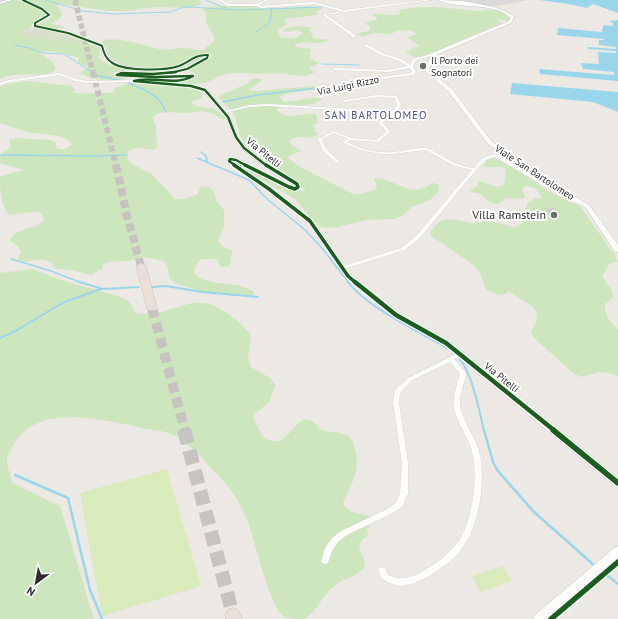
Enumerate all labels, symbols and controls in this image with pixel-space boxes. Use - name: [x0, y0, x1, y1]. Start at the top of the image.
- place label: Il Porto dei Sognatori: [431, 54, 478, 79]
- marker: Il Porto dei Sognatori: [418, 61, 428, 71]
- street label: Via Luigi Rizzo: [315, 73, 380, 99]
- district label: SAN BARTOLOMEO: [324, 108, 428, 122]
- street label: Via Pitelli: [243, 134, 284, 170]
- street label: Viale San Bartolomeo: [492, 141, 577, 203]
- place label: Villa Ramstein: [471, 207, 546, 222]
- marker: Villa Ramstein: [549, 210, 559, 220]
- street label: Via Pitelli: [481, 359, 522, 395]
- north arrow: [16, 563, 56, 603]
- text: N: [24, 584, 37, 599]

